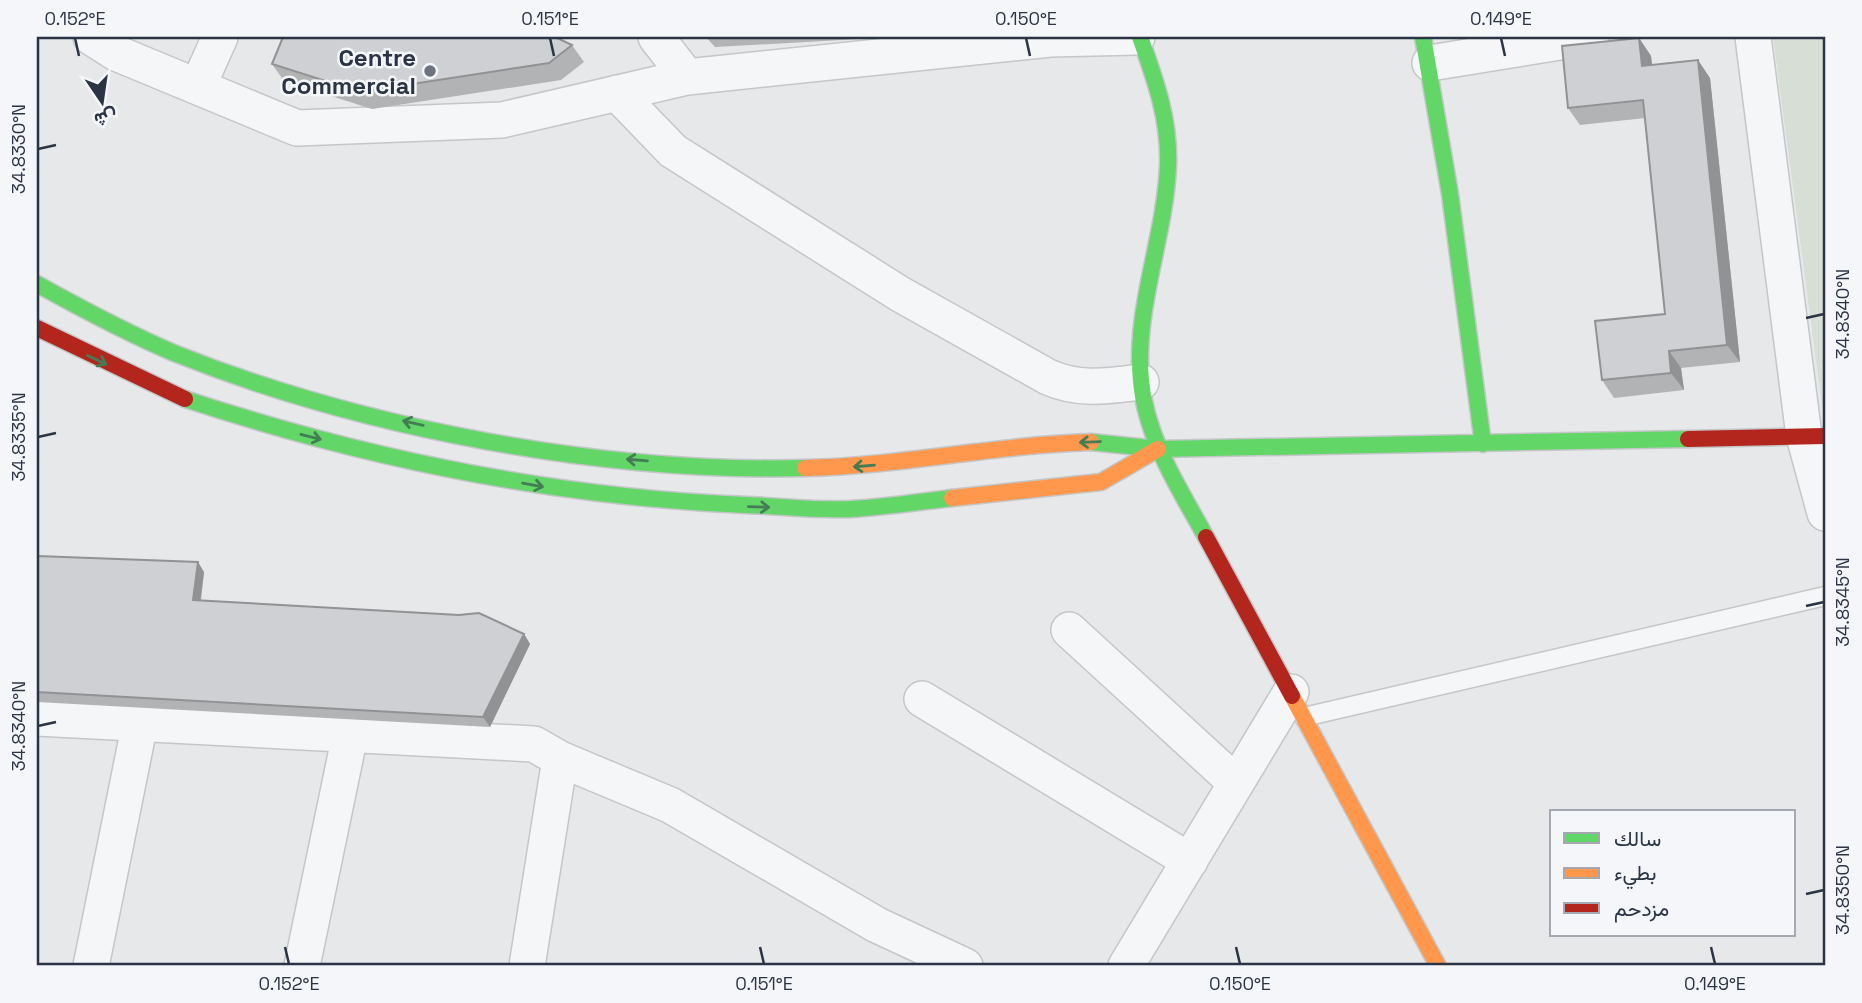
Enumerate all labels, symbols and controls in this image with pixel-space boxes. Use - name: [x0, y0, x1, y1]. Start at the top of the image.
- text: 0.152°E: [44, 7, 106, 30]
- text: 0.151°E: [521, 7, 579, 30]
- text: 0.150°E: [995, 7, 1057, 30]
- text: 0.149°E: [1470, 7, 1532, 30]
- place label: Centre Commercial: [281, 42, 416, 101]
- marker: Centre Commercial: [422, 63, 438, 79]
- north arrow: [66, 66, 136, 136]
- text: ش: [92, 103, 120, 133]
- text: 34.8330°N: [7, 104, 30, 194]
- text: 34.8340°N: [1831, 269, 1854, 359]
- one-way arrow: [86, 353, 107, 367]
- text: 34.8335°N: [7, 392, 30, 482]
- one-way arrow: [402, 416, 425, 430]
- one-way arrow: [299, 431, 321, 444]
- one-way arrow: [1079, 435, 1102, 449]
- one-way arrow: [626, 453, 649, 466]
- one-way arrow: [854, 460, 876, 473]
- one-way arrow: [521, 479, 544, 492]
- one-way arrow: [747, 501, 770, 514]
- text: 34.8345°N: [1831, 557, 1854, 647]
- text: 34.8340°N: [7, 681, 30, 771]
- legend: [1550, 810, 1796, 936]
- text: سالك: [1614, 825, 1661, 852]
- text: 34.8350°N: [1831, 845, 1854, 935]
- text: بطيء: [1614, 859, 1657, 890]
- text: مزدحم: [1614, 895, 1669, 923]
- text: 0.152°E: [258, 972, 320, 995]
- text: 0.151°E: [735, 972, 793, 995]
- text: 0.150°E: [1209, 972, 1271, 995]
- text: 0.149°E: [1684, 972, 1746, 995]

